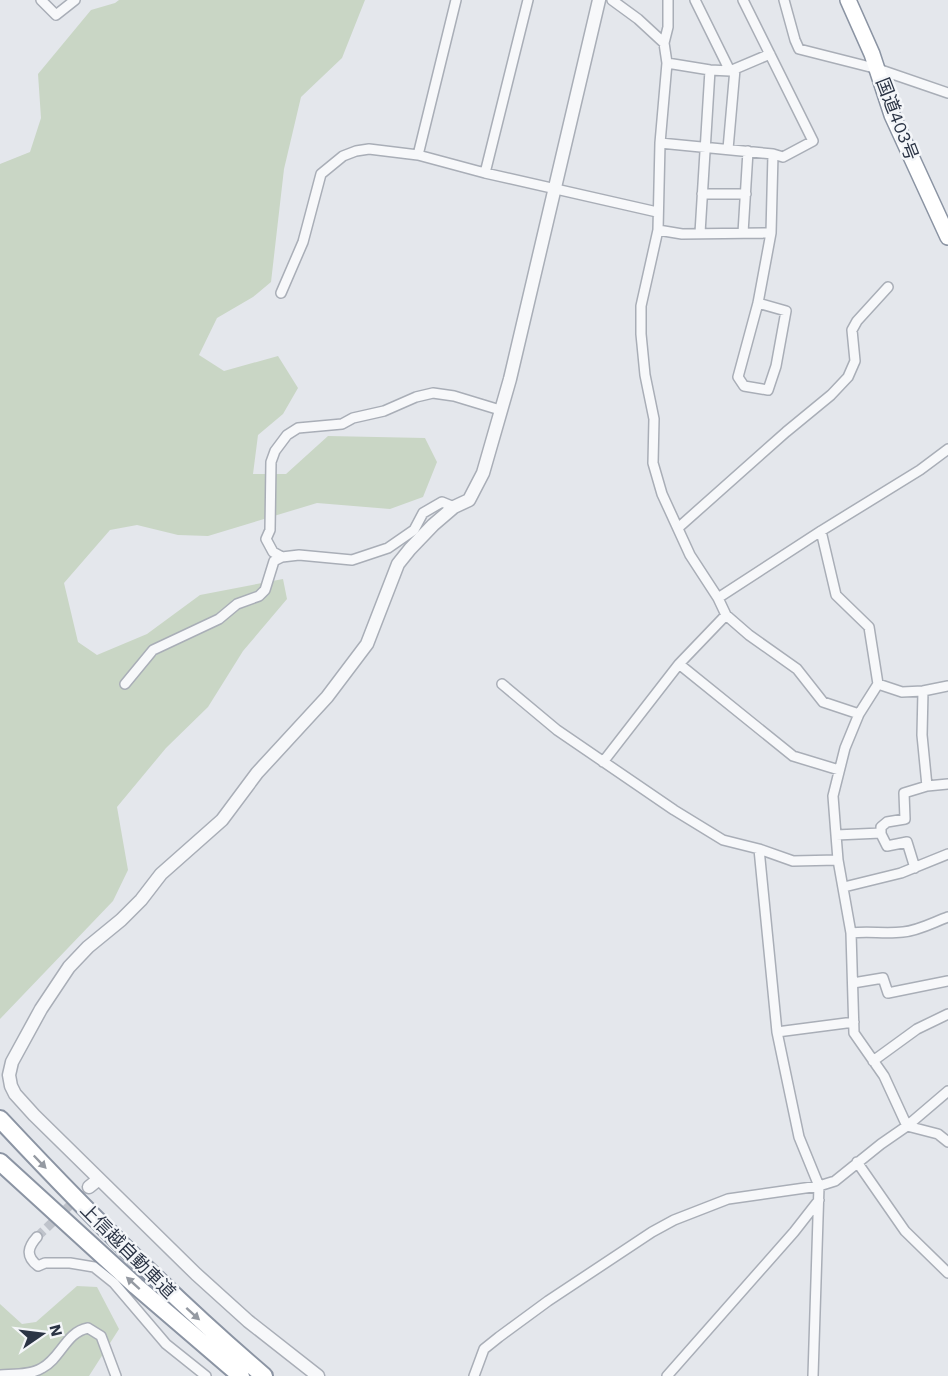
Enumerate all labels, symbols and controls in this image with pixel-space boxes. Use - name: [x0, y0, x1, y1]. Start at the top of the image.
- street label: 国道403号: [872, 75, 923, 163]
- one-way arrow: [33, 1154, 46, 1169]
- street label: 上信越自動車道: [76, 1199, 180, 1303]
- one-way arrow: [126, 1277, 141, 1290]
- north arrow: [12, 1304, 72, 1364]
- one-way arrow: [185, 1307, 200, 1320]
- text: N: [45, 1322, 67, 1339]

